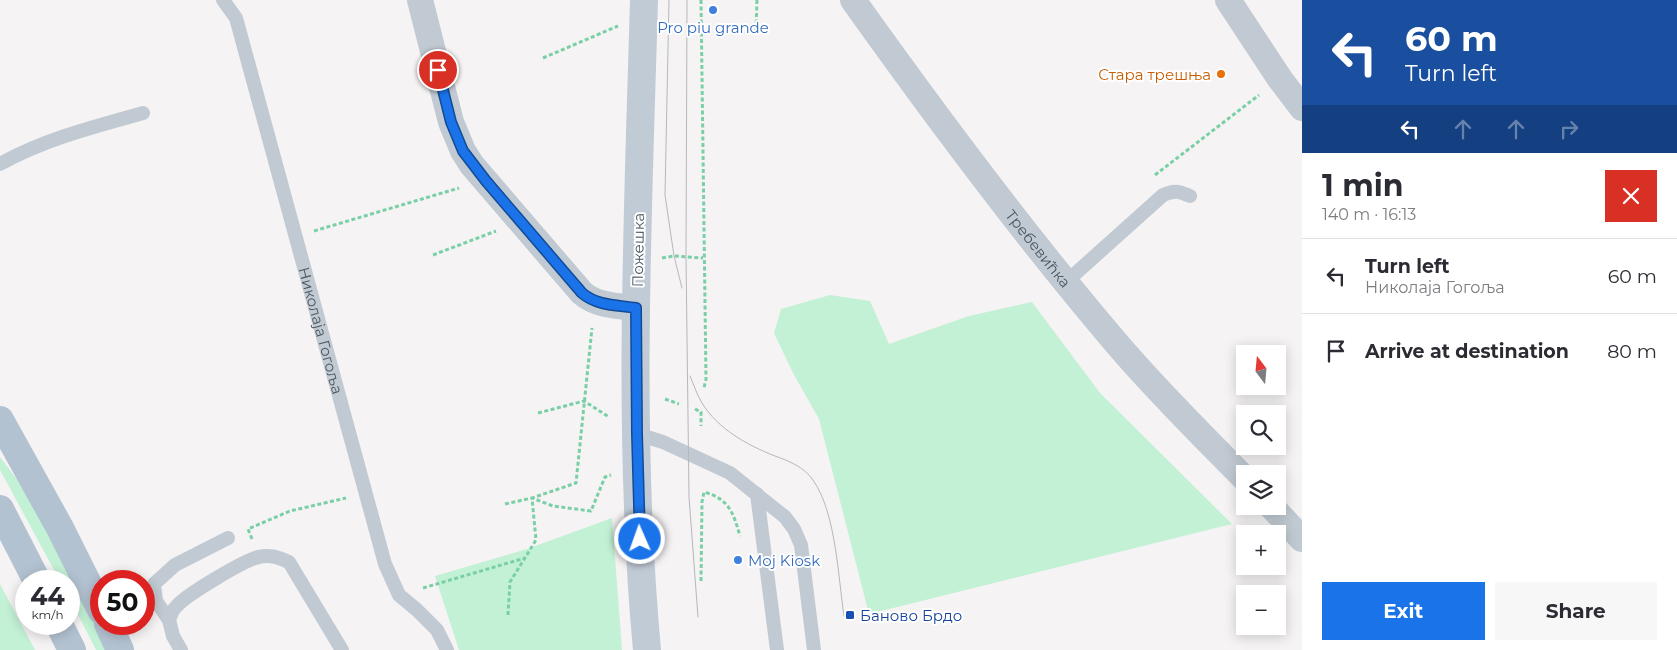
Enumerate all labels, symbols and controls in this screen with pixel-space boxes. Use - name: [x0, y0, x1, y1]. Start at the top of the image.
- marker: Pro piu grande: [707, 4, 719, 16]
- text: 60 m: [1405, 17, 1498, 60]
- place label: Pro piu grande: [657, 18, 769, 37]
- icon: left: [1322, 20, 1387, 85]
- pin: [417, 49, 459, 91]
- icon: arrive: [424, 56, 452, 84]
- text: Turn left: [1405, 60, 1497, 87]
- place label: Стара трешња: [1098, 65, 1211, 84]
- marker: Стара трешња: [1215, 68, 1227, 80]
- icon: left: [1396, 115, 1424, 143]
- icon: ahead: [1449, 115, 1477, 143]
- icon: ahead: [1502, 115, 1530, 143]
- icon: right: [1555, 115, 1583, 143]
- text: 1 min: [1322, 167, 1403, 204]
- button: close: [1605, 170, 1657, 222]
- text: 140 m · 16:13: [1322, 205, 1416, 224]
- street label: Требевићка: [1002, 206, 1075, 291]
- street label: Пожешка: [628, 213, 648, 287]
- text: Turn left: [1365, 255, 1450, 278]
- icon: left: [1322, 262, 1350, 290]
- street label: Николаја Гогоља: [295, 265, 348, 396]
- text: 60 m: [1608, 265, 1657, 288]
- text: Николаја Гогоља: [1365, 278, 1504, 297]
- icon: arrive: [1322, 337, 1350, 365]
- text: Arrive at destination: [1365, 340, 1569, 363]
- text: 80 m: [1607, 340, 1657, 363]
- north arrow: [1236, 345, 1286, 395]
- map controls: [1236, 345, 1286, 635]
- button: search: [1236, 405, 1286, 455]
- button: layers: [1236, 465, 1286, 515]
- position arrow: [613, 512, 665, 564]
- button: +: [1236, 525, 1286, 575]
- place label: Moj Kiosk: [748, 551, 820, 570]
- marker: Moj Kiosk: [732, 554, 744, 566]
- speed limit sign: 50: [90, 570, 155, 635]
- text: 44: [30, 581, 65, 611]
- button: Exit: [1322, 582, 1485, 640]
- button: Share: [1495, 582, 1657, 640]
- button: −: [1236, 585, 1286, 635]
- place label: Баново Брдо: [860, 606, 962, 625]
- text: km/h: [31, 607, 64, 622]
- marker: Баново Брдо: [844, 609, 856, 621]

